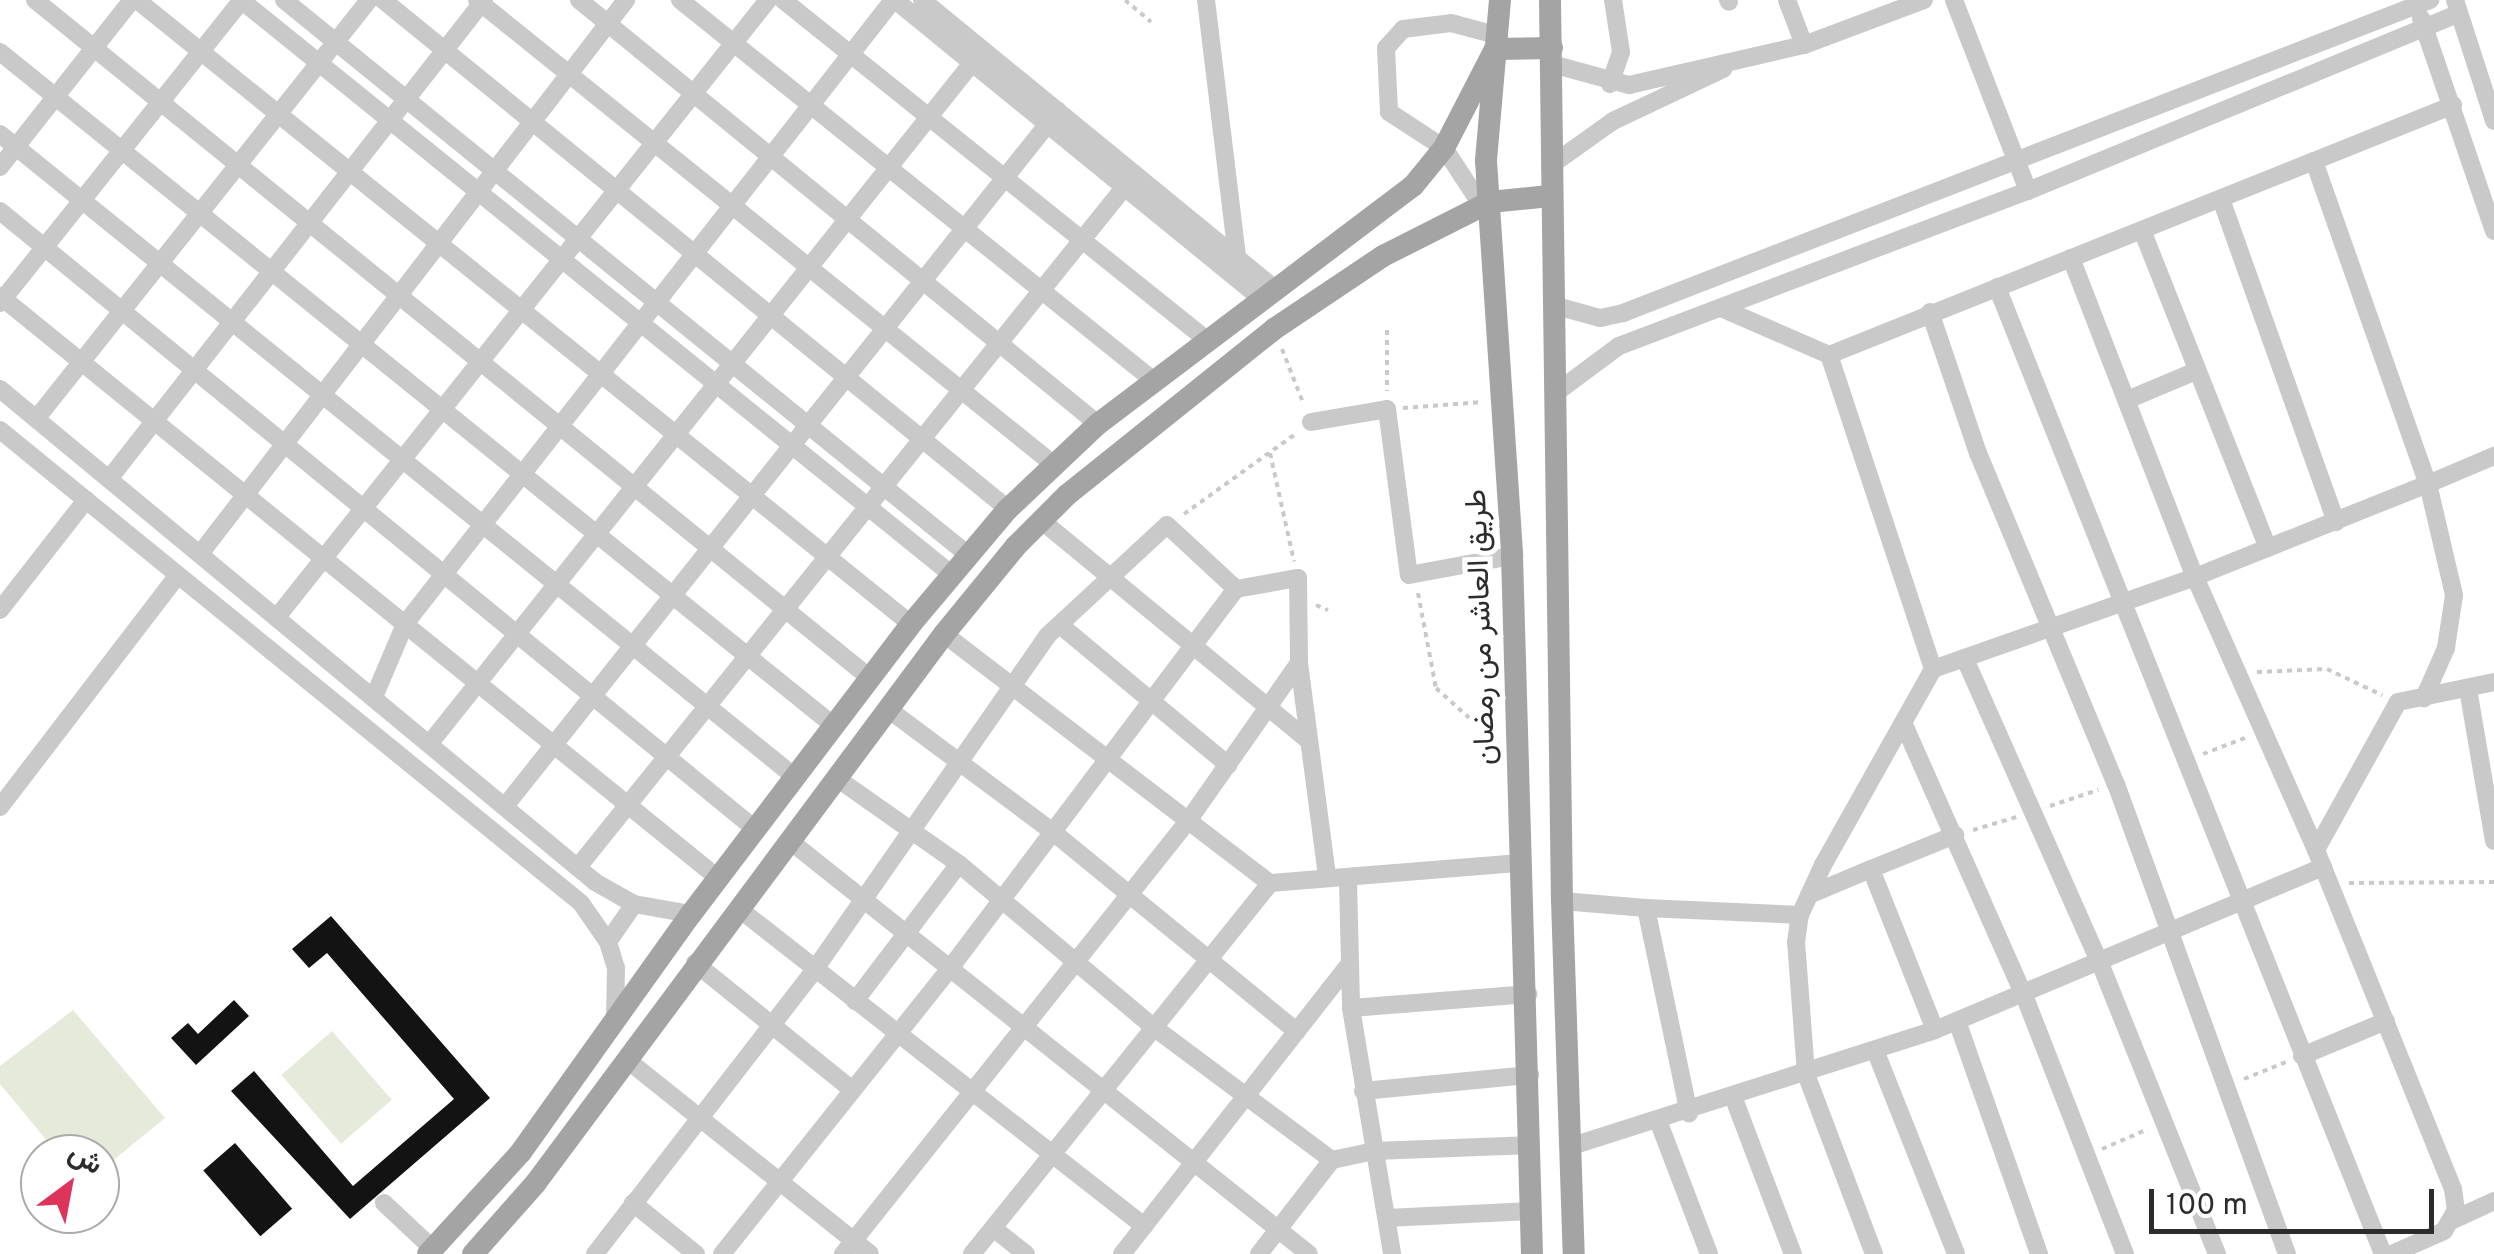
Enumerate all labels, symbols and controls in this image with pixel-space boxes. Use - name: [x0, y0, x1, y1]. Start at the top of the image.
- street label: طريق العاشر من رمضان: [1460, 488, 1506, 766]
- north arrow: [20, 1134, 120, 1234]
- text: ش: [61, 1136, 109, 1184]
- scale bar: [2154, 1169, 2439, 1231]
- text: 100 m: [2166, 1188, 2248, 1225]

